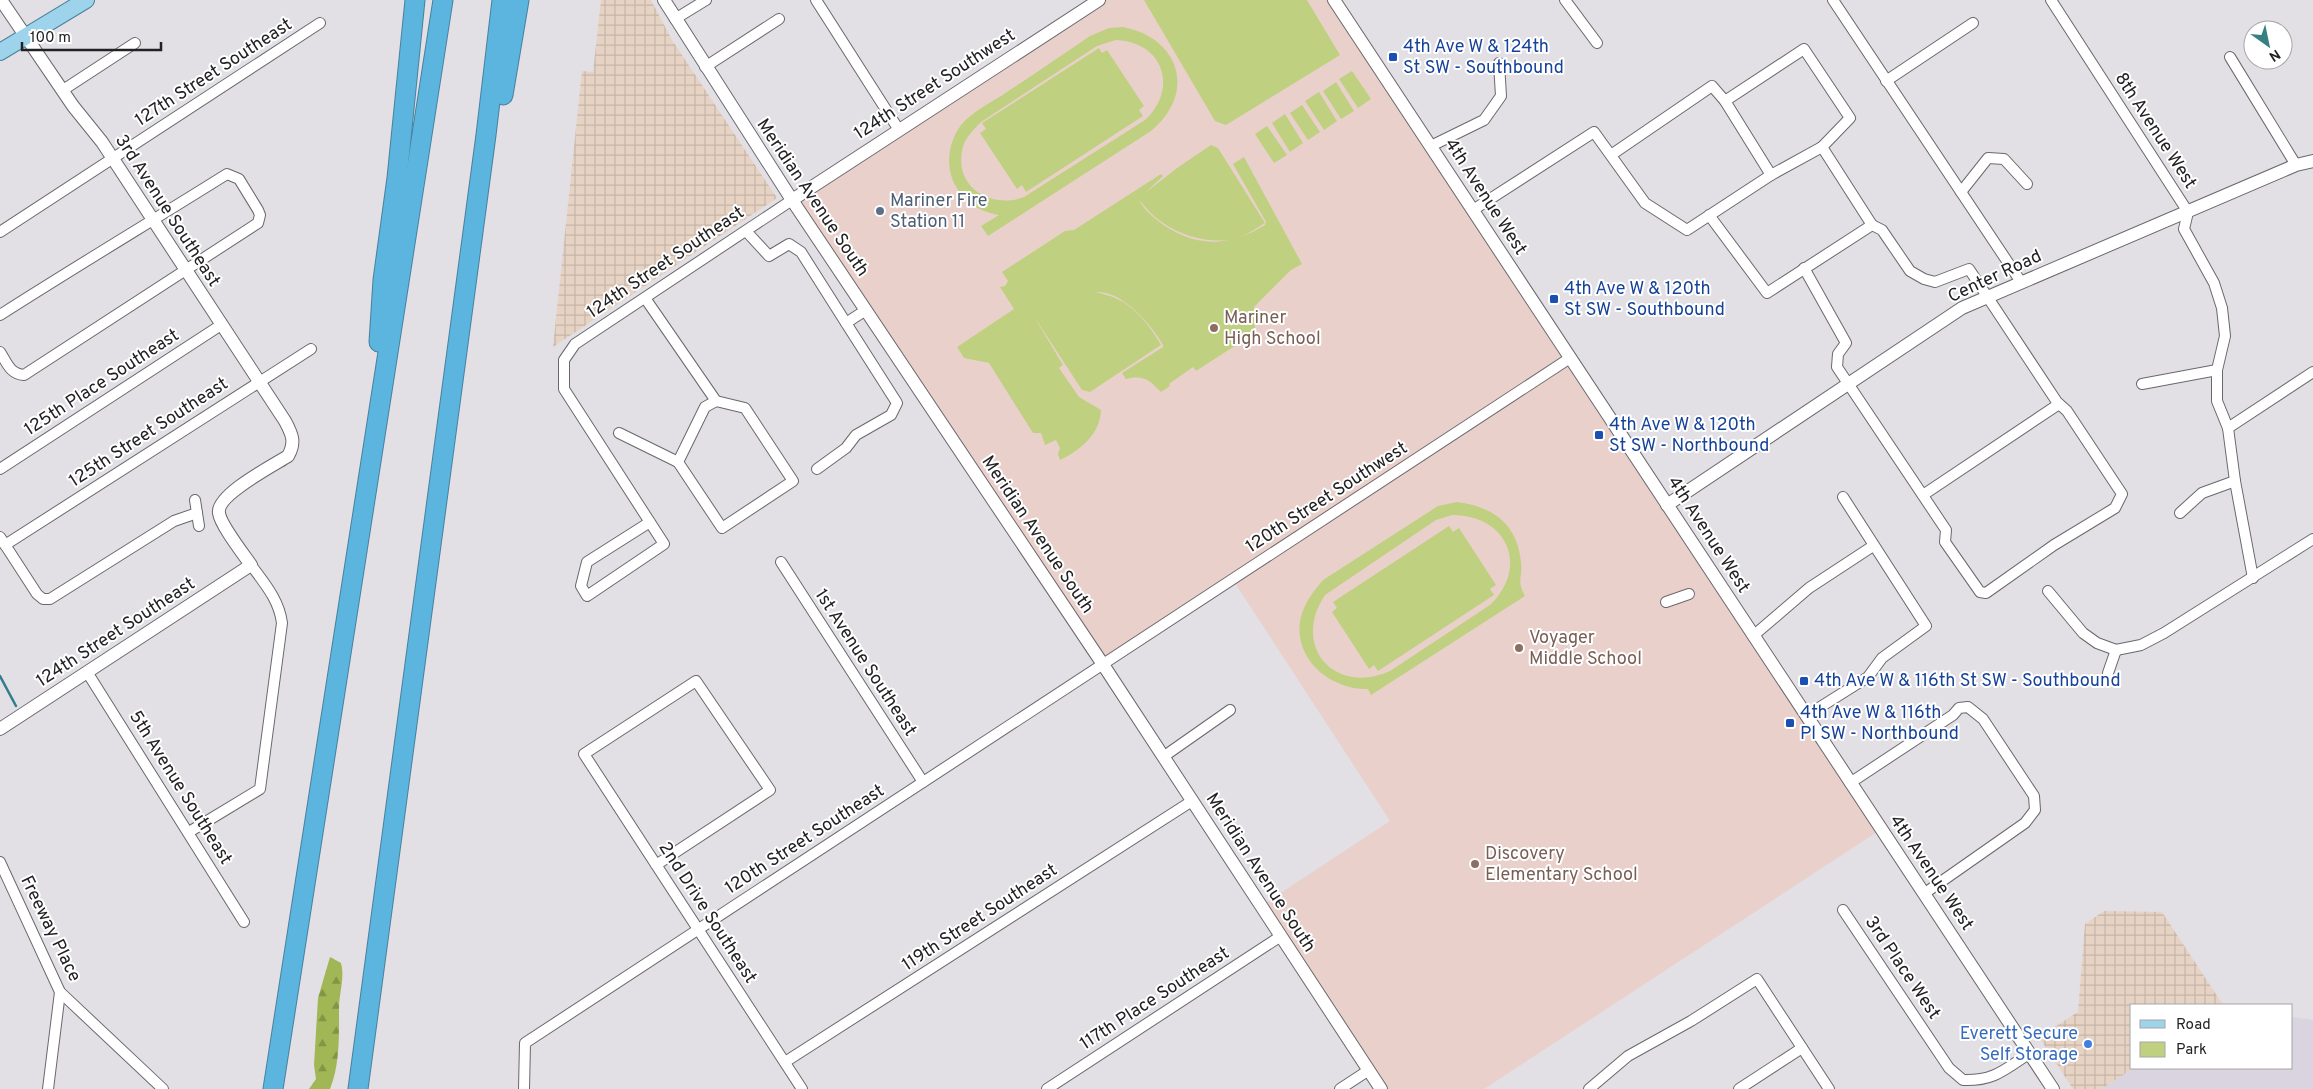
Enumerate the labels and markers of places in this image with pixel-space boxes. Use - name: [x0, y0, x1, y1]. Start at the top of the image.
- place label: 4th Ave W & 124th St SW - Southbound: [1403, 36, 1564, 80]
- marker: 4th Ave W & 124th St SW - Southbound: [1387, 51, 1399, 63]
- place label: Mariner Fire Station 11: [890, 190, 988, 234]
- marker: Mariner Fire Station 11: [874, 205, 886, 217]
- place label: 4th Ave W & 120th St SW - Southbound: [1564, 278, 1725, 322]
- marker: 4th Ave W & 120th St SW - Southbound: [1548, 293, 1560, 305]
- place label: Mariner High School: [1224, 307, 1321, 351]
- marker: Mariner High School: [1208, 322, 1220, 334]
- place label: 4th Ave W & 120th St SW - Northbound: [1609, 414, 1769, 458]
- marker: 4th Ave W & 120th St SW - Northbound: [1593, 429, 1605, 441]
- place label: Voyager Middle School: [1529, 627, 1642, 671]
- marker: Voyager Middle School: [1513, 642, 1525, 654]
- place label: 4th Ave W & 116th St SW - Southbound: [1814, 670, 2121, 693]
- marker: 4th Ave W & 116th St SW - Southbound: [1798, 675, 1810, 687]
- place label: 4th Ave W & 116th Pl SW - Northbound: [1800, 702, 1959, 746]
- marker: 4th Ave W & 116th Pl SW - Northbound: [1784, 717, 1796, 729]
- place label: Discovery Elementary School: [1485, 843, 1638, 887]
- marker: Discovery Elementary School: [1469, 858, 1481, 870]
- place label: Everett Secure Self Storage: [1960, 1023, 2078, 1067]
- marker: Everett Secure Self Storage: [2082, 1038, 2094, 1050]

